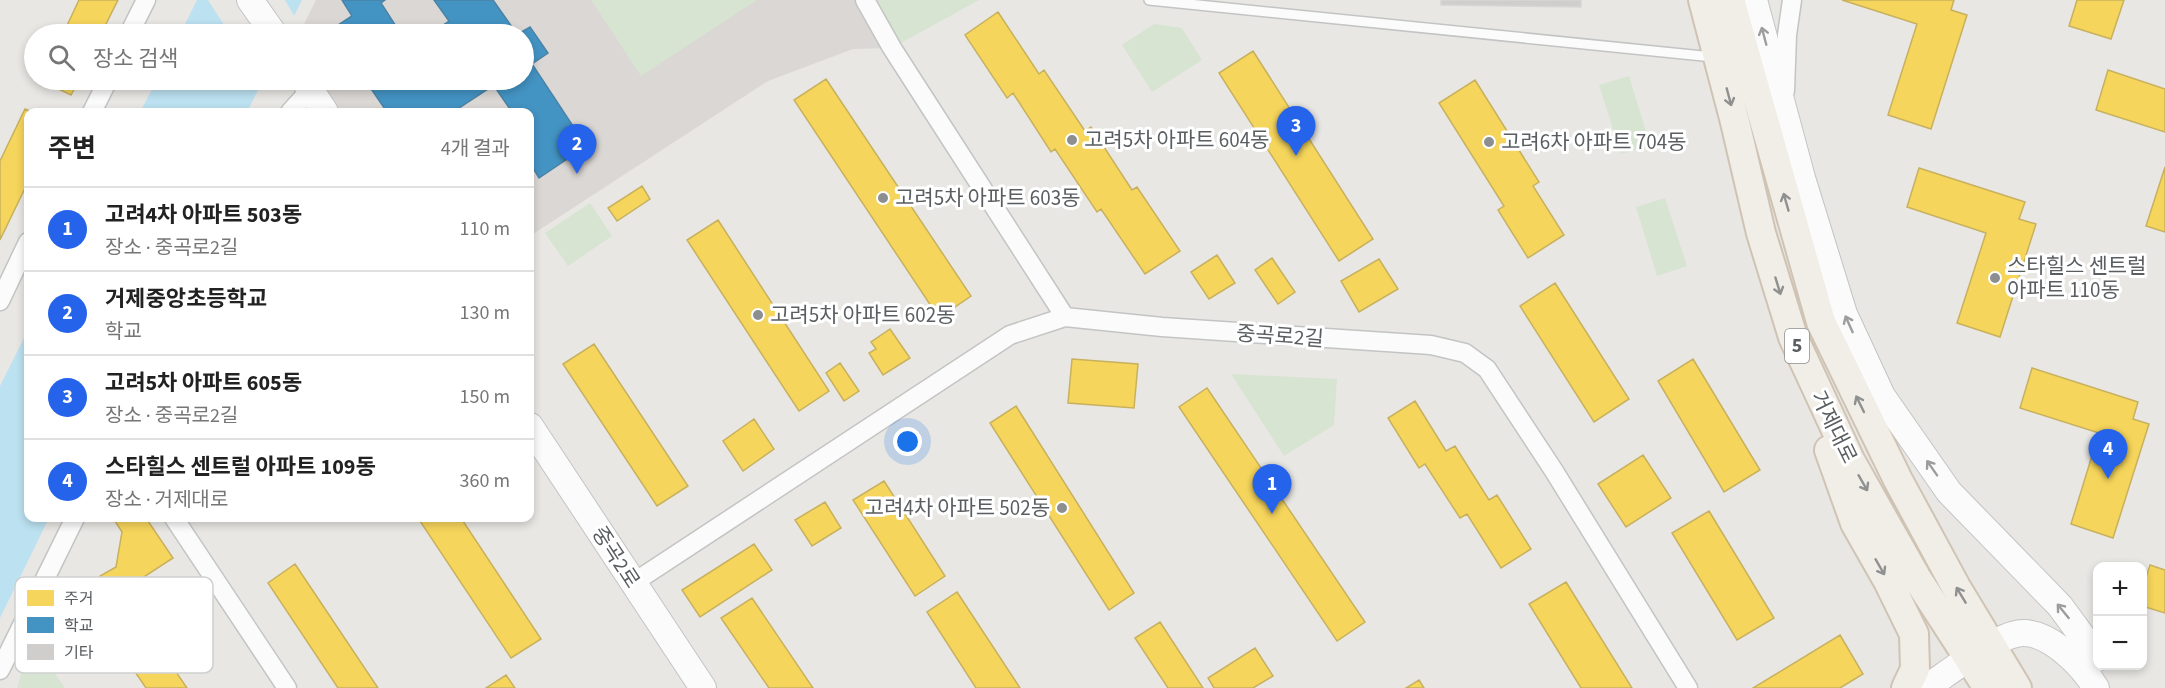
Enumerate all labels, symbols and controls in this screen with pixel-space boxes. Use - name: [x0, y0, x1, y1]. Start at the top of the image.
- search box: [24, 24, 534, 90]
- one-way arrow: [1758, 27, 1770, 46]
- icon: search: [45, 41, 78, 74]
- text: 장소 검색: [93, 43, 178, 75]
- one-way arrow: [1723, 87, 1735, 106]
- pin: 3: [1276, 106, 1316, 156]
- pin: 2: [558, 124, 596, 174]
- place label: 고려5차 아파트 604동: [1084, 125, 1269, 155]
- place label: 고려6차 아파트 704동: [1501, 127, 1686, 157]
- text: 주변: [48, 130, 96, 167]
- marker: 고려5차 아파트 604동: [1065, 133, 1079, 147]
- text: 4개 결과: [441, 135, 510, 163]
- marker: 고려6차 아파트 704동: [1482, 135, 1496, 149]
- place label: 고려5차 아파트 603동: [895, 183, 1080, 213]
- marker: 고려5차 아파트 603동: [876, 191, 890, 205]
- one-way arrow: [1780, 193, 1791, 212]
- text: 고려4차 아파트 503동: [105, 199, 302, 231]
- text: 1: [62, 215, 73, 243]
- text: 110 m: [460, 215, 510, 243]
- text: 장소 · 중곡로2길: [105, 234, 238, 262]
- place label: 스타힐스 센트럴 아파트 110동: [2007, 251, 2146, 305]
- marker: 스타힐스 센트럴 아파트 110동: [1988, 271, 2002, 285]
- one-way arrow: [1773, 276, 1784, 295]
- text: 거제중앙초등학교: [105, 283, 267, 315]
- text: 2: [62, 299, 73, 327]
- text: 130 m: [460, 299, 510, 327]
- place label: 고려5차 아파트 602동: [770, 300, 955, 330]
- marker: 고려5차 아파트 602동: [751, 308, 765, 322]
- one-way arrow: [1843, 315, 1854, 333]
- text: 학교: [105, 318, 142, 346]
- street label: 중곡로2길: [1235, 318, 1325, 354]
- road number: 5: [1785, 329, 1809, 363]
- text: 고려5차 아파트 605동: [105, 367, 302, 399]
- text: 3: [62, 383, 73, 411]
- text: 150 m: [460, 383, 510, 411]
- street label: 거제대로: [1804, 386, 1864, 468]
- one-way arrow: [1854, 395, 1866, 413]
- text: 장소 · 중곡로2길: [105, 402, 238, 430]
- your location: [893, 427, 922, 456]
- pin: 4: [2088, 430, 2128, 479]
- text: 스타힐스 센트럴 아파트 109동: [105, 451, 376, 483]
- one-way arrow: [1926, 460, 1938, 476]
- pin: 1: [1252, 464, 1292, 514]
- text: 4: [62, 467, 73, 495]
- text: 360 m: [460, 467, 510, 495]
- one-way arrow: [1858, 474, 1869, 492]
- text: 장소 · 거제대로: [105, 486, 228, 514]
- place label: 고려4차 아파트 502동: [865, 493, 1050, 523]
- marker: 고려4차 아파트 502동: [1055, 501, 1069, 515]
- street label: 중곡2로: [585, 520, 647, 594]
- one-way arrow: [1875, 558, 1887, 575]
- map controls: [2093, 562, 2147, 670]
- button: +: [2093, 562, 2147, 616]
- legend: [15, 577, 213, 673]
- one-way arrow: [1954, 587, 1966, 604]
- text: 주거: [64, 588, 93, 610]
- one-way arrow: [2056, 604, 2070, 619]
- text: 학교: [64, 615, 93, 637]
- button: −: [2093, 616, 2147, 670]
- text: 기타: [64, 642, 94, 664]

